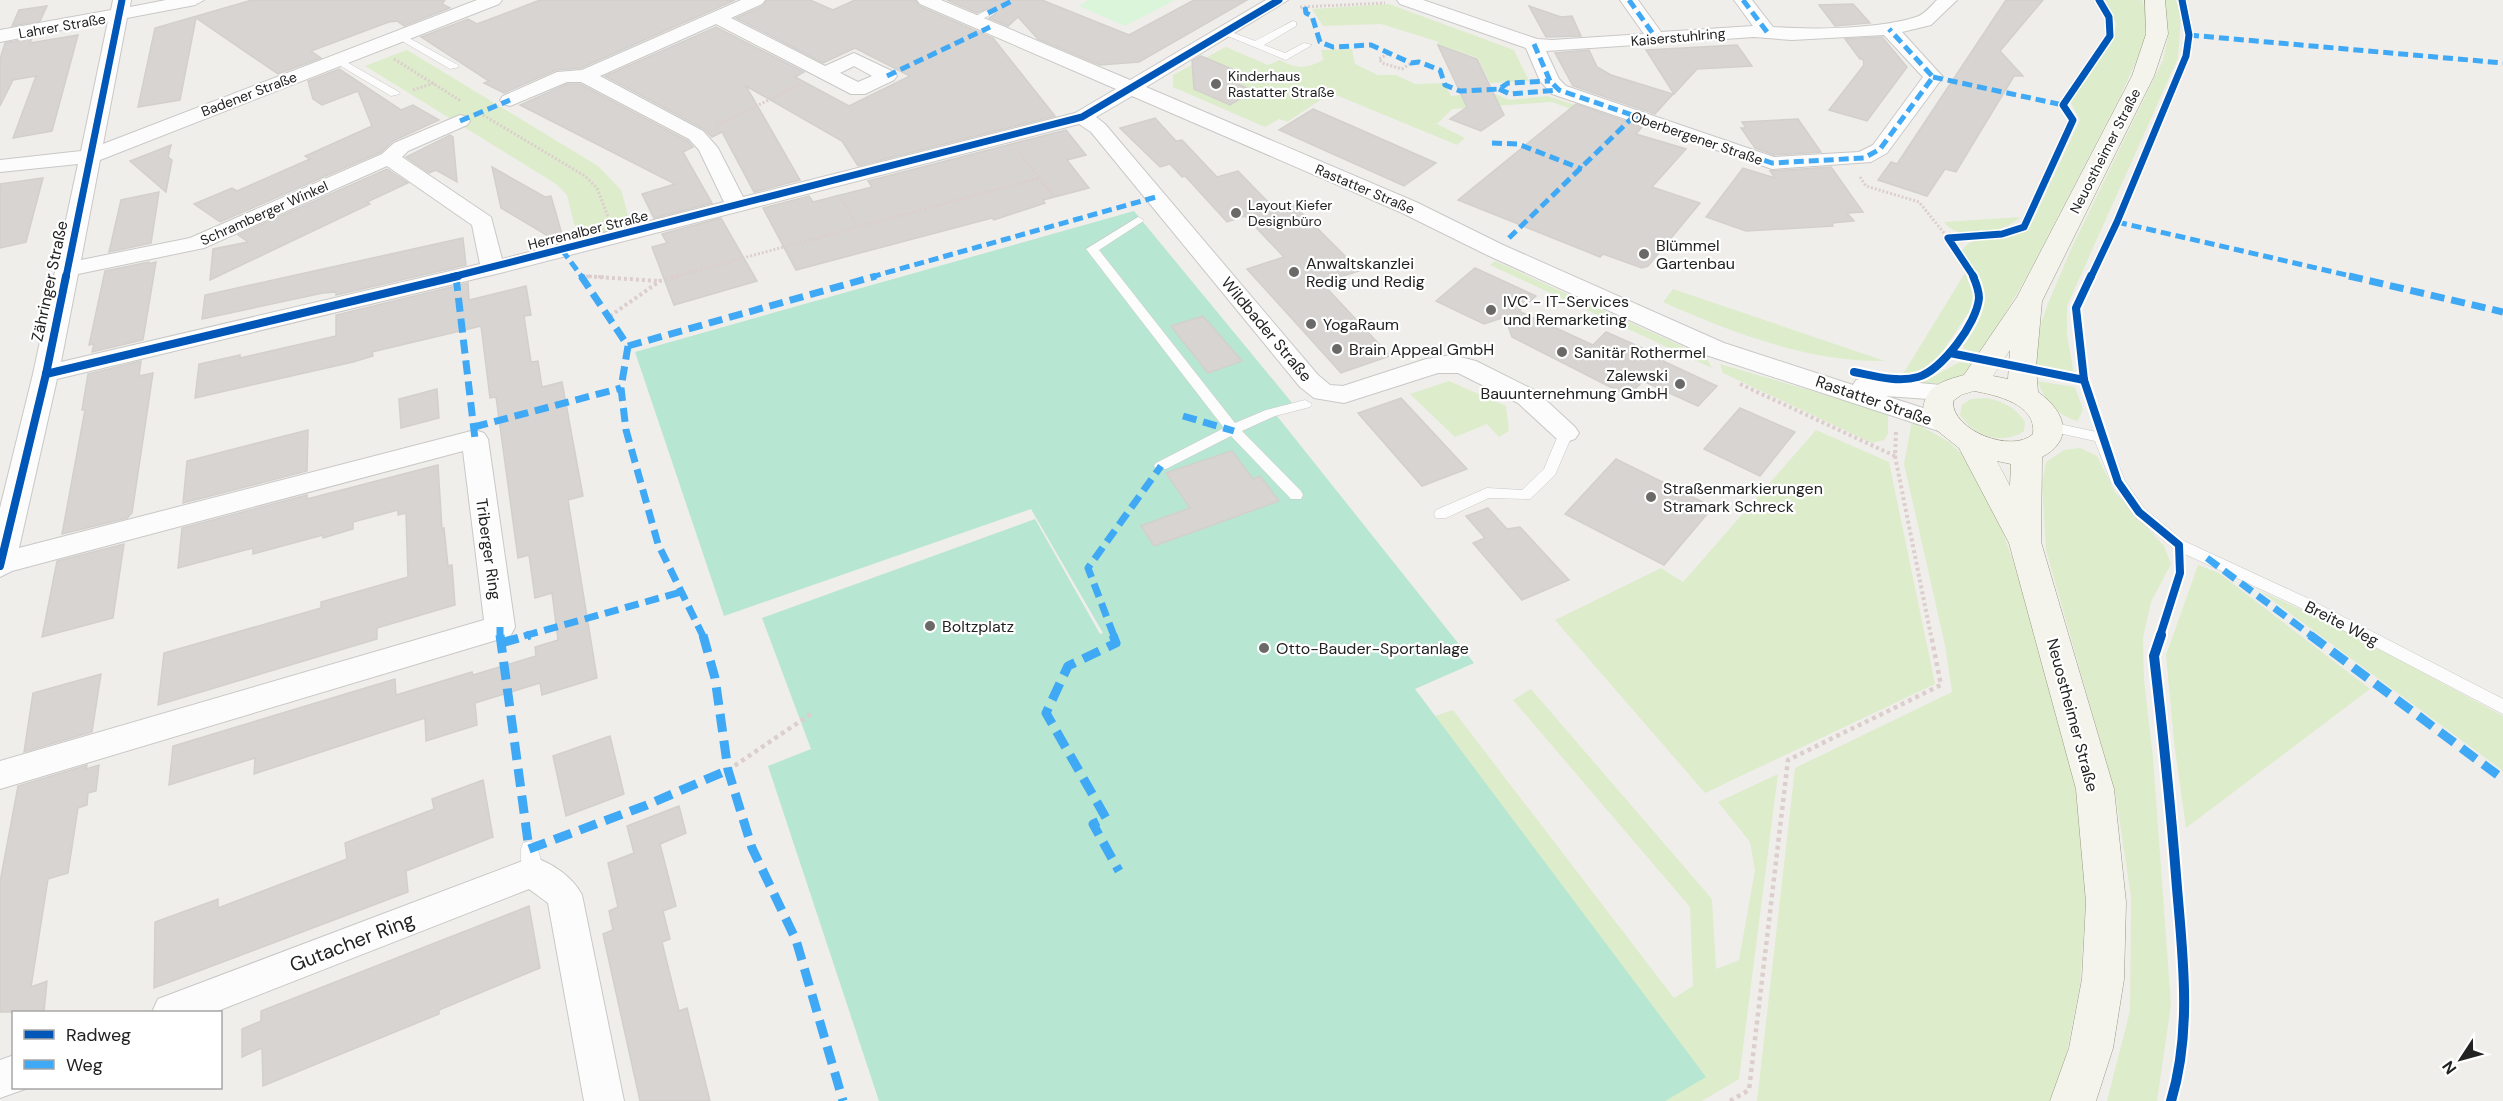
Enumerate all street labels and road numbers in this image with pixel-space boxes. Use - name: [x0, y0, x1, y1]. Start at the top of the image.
- street label: Lahrer Straße: [17, 9, 107, 43]
- street label: Kaiserstuhlring: [1630, 24, 1726, 50]
- street label: Badener Straße: [199, 67, 299, 121]
- street label: Neuostheimer Straße: [2066, 85, 2144, 217]
- street label: Oberbergener Straße: [1629, 107, 1765, 169]
- street label: Rastatter Straße: [1313, 160, 1418, 218]
- street label: Schramberger Winkel: [197, 177, 331, 249]
- street label: Herrenalber Straße: [526, 206, 650, 254]
- street label: Zähringer Straße: [26, 219, 73, 343]
- street label: Wildbader Straße: [1217, 273, 1317, 386]
- street label: Rastatter Straße: [1813, 371, 1935, 430]
- street label: Triberger Ring: [471, 497, 506, 601]
- street label: Breite Weg: [2301, 596, 2382, 651]
- street label: Neuostheimer Straße: [2042, 636, 2103, 794]
- street label: Gutacher Ring: [286, 906, 418, 978]

